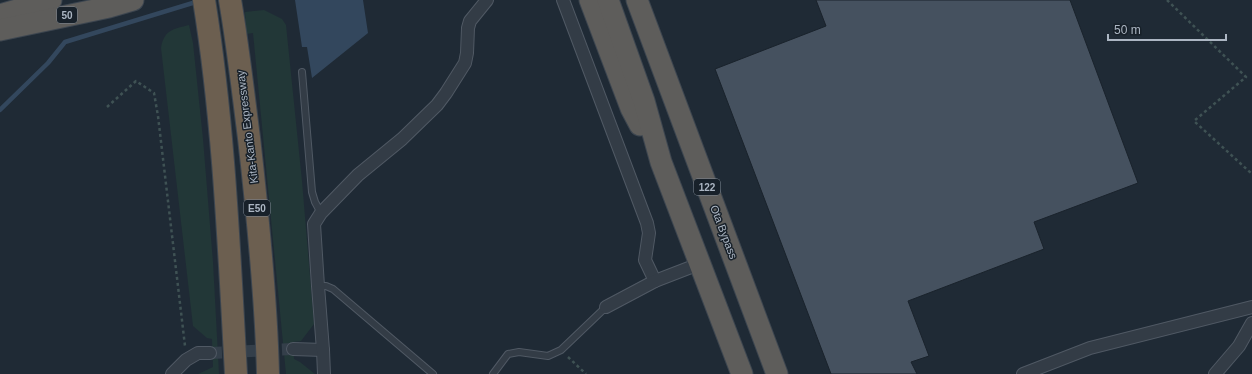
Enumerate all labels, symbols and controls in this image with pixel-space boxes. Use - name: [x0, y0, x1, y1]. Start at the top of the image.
- road number: 50: [57, 7, 77, 23]
- scale bar: [1108, 16, 1226, 42]
- text: 50 m: [1114, 23, 1141, 37]
- street label: Kita-Kanto Expressway: [234, 69, 260, 184]
- road number: 122: [694, 179, 720, 195]
- road number: E50: [244, 200, 270, 216]
- street label: Ota Bypass: [708, 203, 740, 261]

